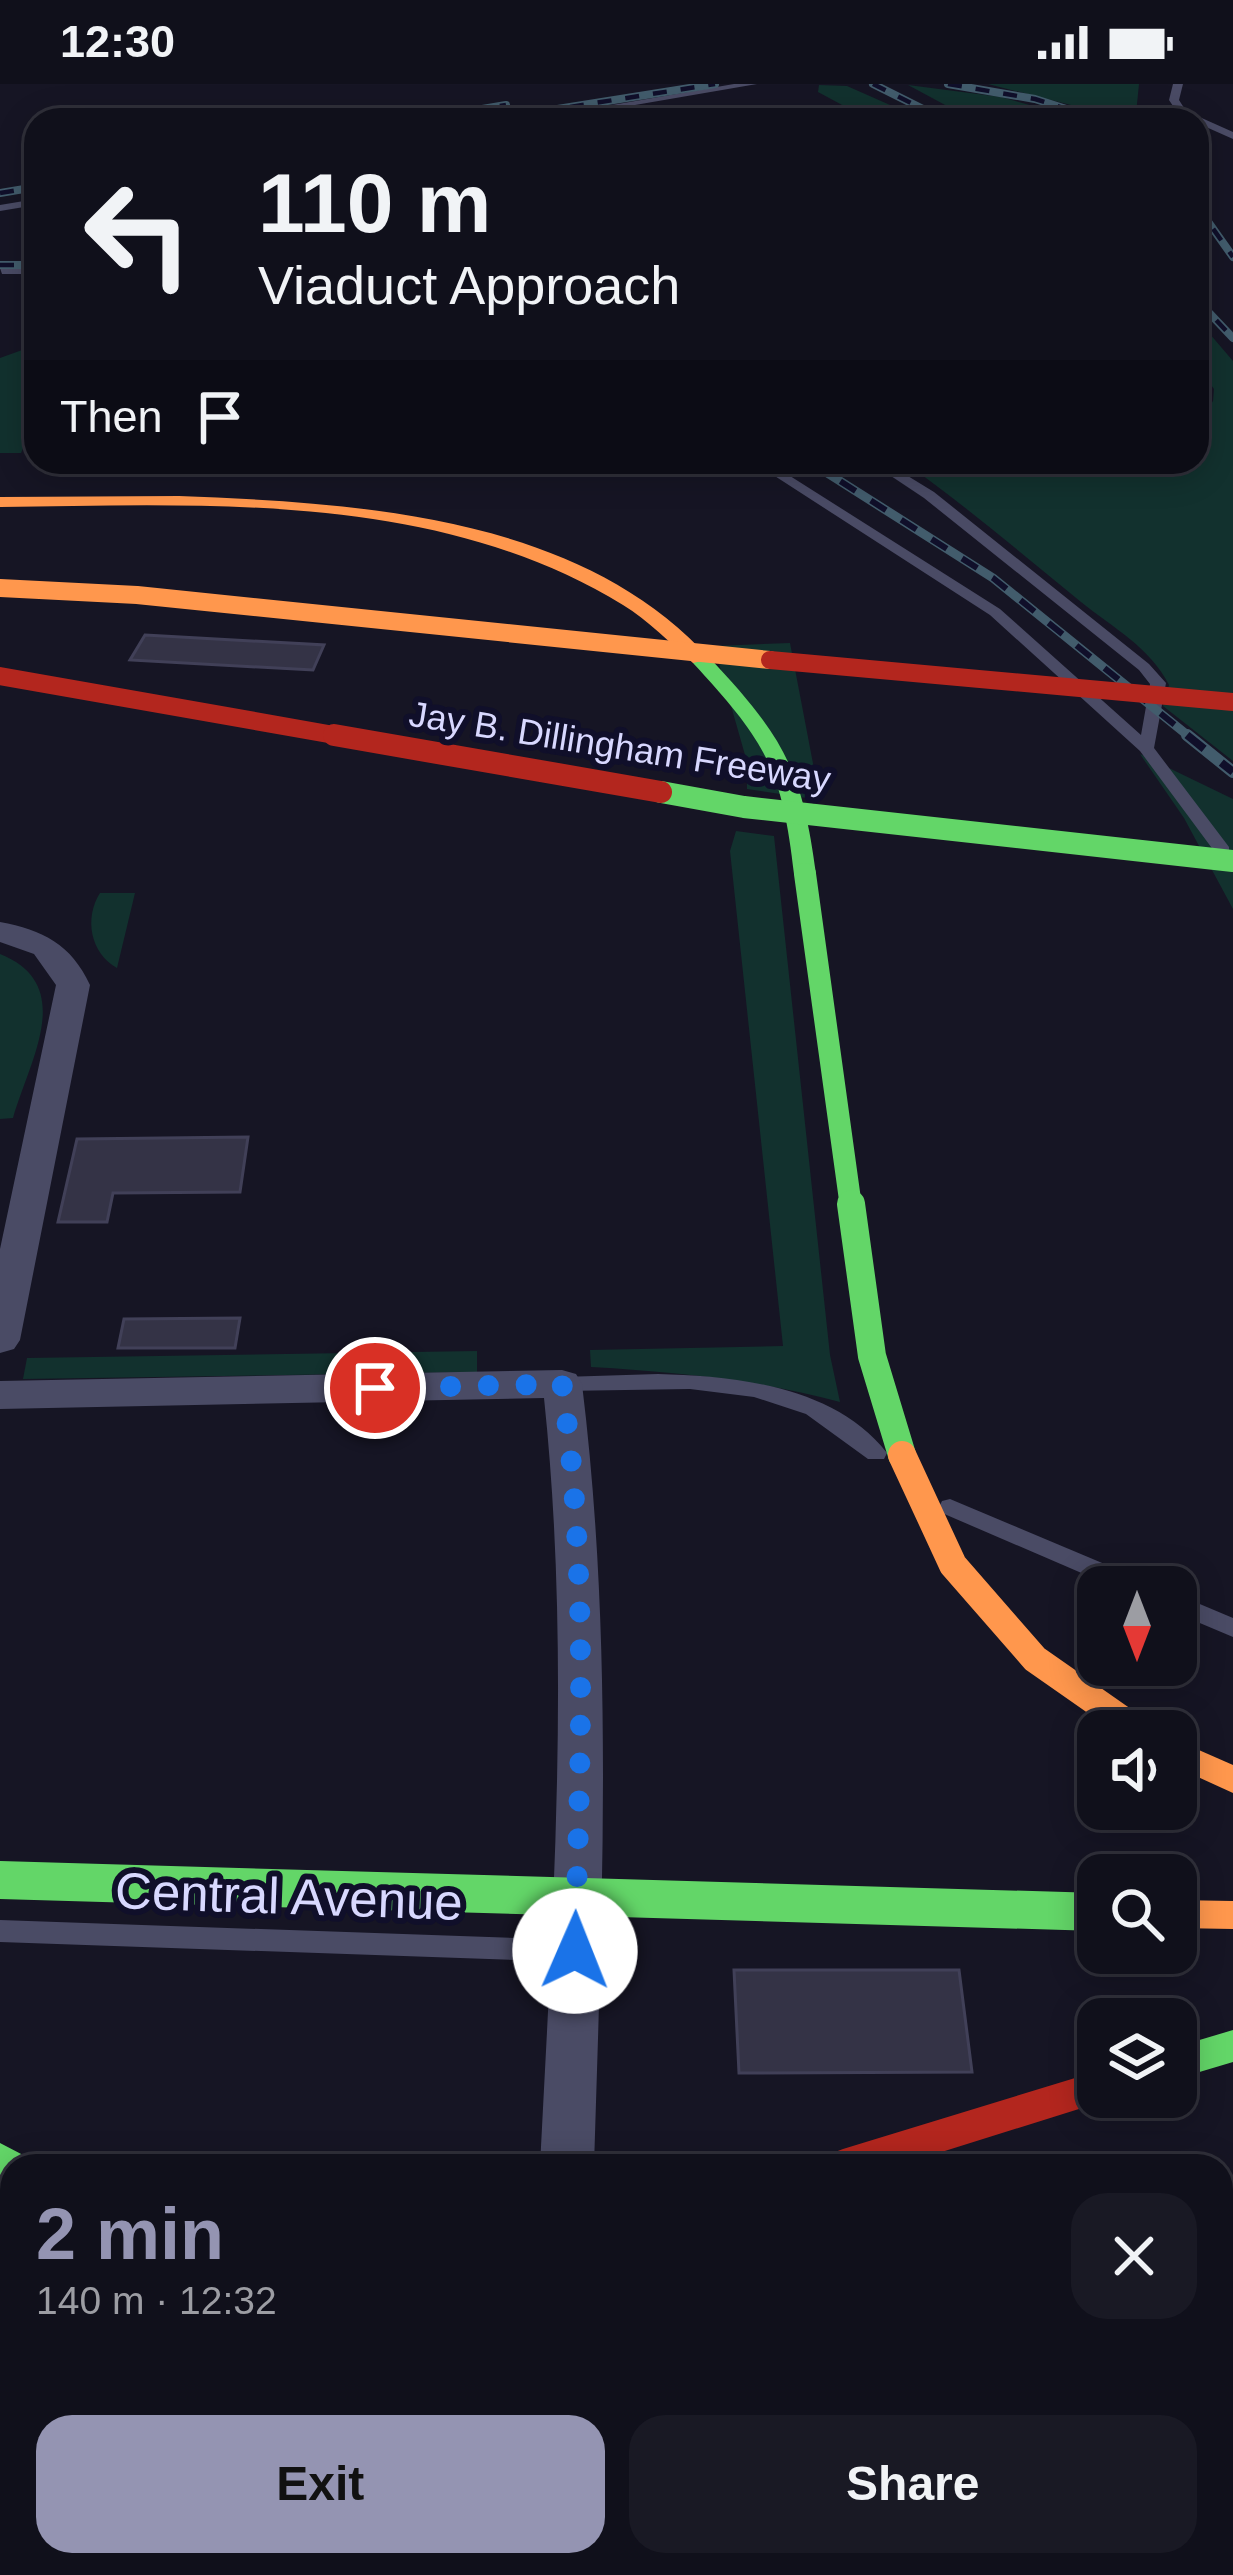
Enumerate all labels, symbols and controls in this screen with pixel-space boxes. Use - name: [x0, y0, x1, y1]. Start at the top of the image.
- text: 12:30: [60, 16, 175, 67]
- icon: left: [60, 156, 216, 312]
- text: 110 m: [258, 156, 492, 250]
- text: Viaduct Approach: [258, 255, 680, 315]
- icon: arrive: [187, 384, 253, 450]
- text: Then: [60, 391, 163, 442]
- street label: Jay B. Dillingham Freeway: [406, 693, 834, 800]
- pin: [324, 1337, 426, 1439]
- icon: arrive: [342, 1355, 408, 1421]
- north arrow: [1077, 1566, 1197, 1686]
- map controls: [1077, 1566, 1197, 2118]
- button: sound: [1077, 1710, 1197, 1830]
- button: search: [1077, 1854, 1197, 1974]
- street label: Central Avenue: [114, 1862, 464, 1931]
- position arrow: [512, 1888, 638, 2014]
- button: layers: [1077, 1998, 1197, 2118]
- button: close: [1071, 2193, 1197, 2319]
- text: 2 min: [36, 2194, 224, 2274]
- text: 140 m · 12:32: [36, 2279, 277, 2322]
- button: Exit: [36, 2415, 605, 2553]
- button: Share: [629, 2415, 1197, 2553]

